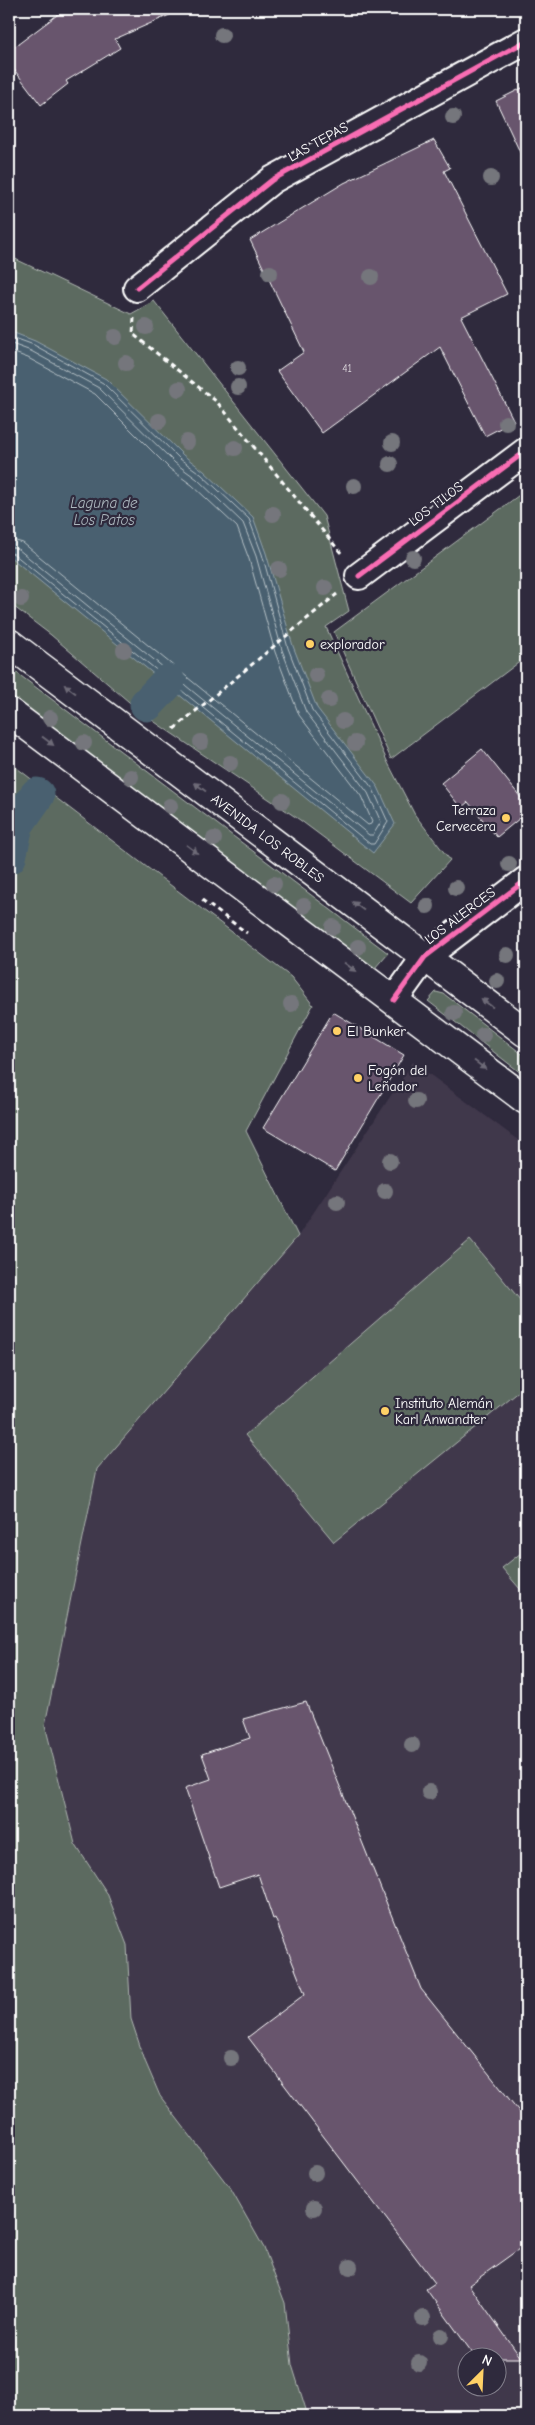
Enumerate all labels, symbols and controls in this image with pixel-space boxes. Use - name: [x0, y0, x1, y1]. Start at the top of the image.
- street label: LAS TEPAS: [285, 118, 351, 166]
- house number: 41: [342, 362, 352, 375]
- street label: LOS TILOS: [405, 478, 467, 530]
- water label: Laguna de Los Patos: [70, 494, 138, 529]
- place label: explorador: [320, 636, 385, 653]
- marker: explorador: [304, 638, 316, 650]
- one-way arrow: [63, 684, 77, 694]
- one-way arrow: [41, 736, 54, 747]
- one-way arrow: [193, 782, 207, 792]
- street label: AVENIDA LOS ROBLES: [208, 790, 328, 886]
- place label: Terraza Cervecera: [436, 802, 496, 835]
- marker: Terraza Cervecera: [500, 812, 512, 824]
- one-way arrow: [185, 844, 199, 854]
- street label: LOS ALERCES: [421, 884, 499, 948]
- one-way arrow: [352, 900, 365, 911]
- one-way arrow: [343, 962, 357, 972]
- one-way arrow: [481, 998, 494, 1009]
- place label: El Bunker: [347, 1023, 406, 1040]
- marker: El Bunker: [331, 1025, 343, 1037]
- one-way arrow: [473, 1060, 487, 1070]
- place label: Fogón del Leñador: [368, 1062, 427, 1095]
- marker: Fogón del Leñador: [352, 1072, 364, 1084]
- place label: Instituto Alemán Karl Anwandter: [395, 1395, 493, 1428]
- marker: Instituto Alemán Karl Anwandter: [379, 1405, 391, 1417]
- north arrow: [458, 2348, 508, 2398]
- text: N: [479, 2351, 495, 2370]

